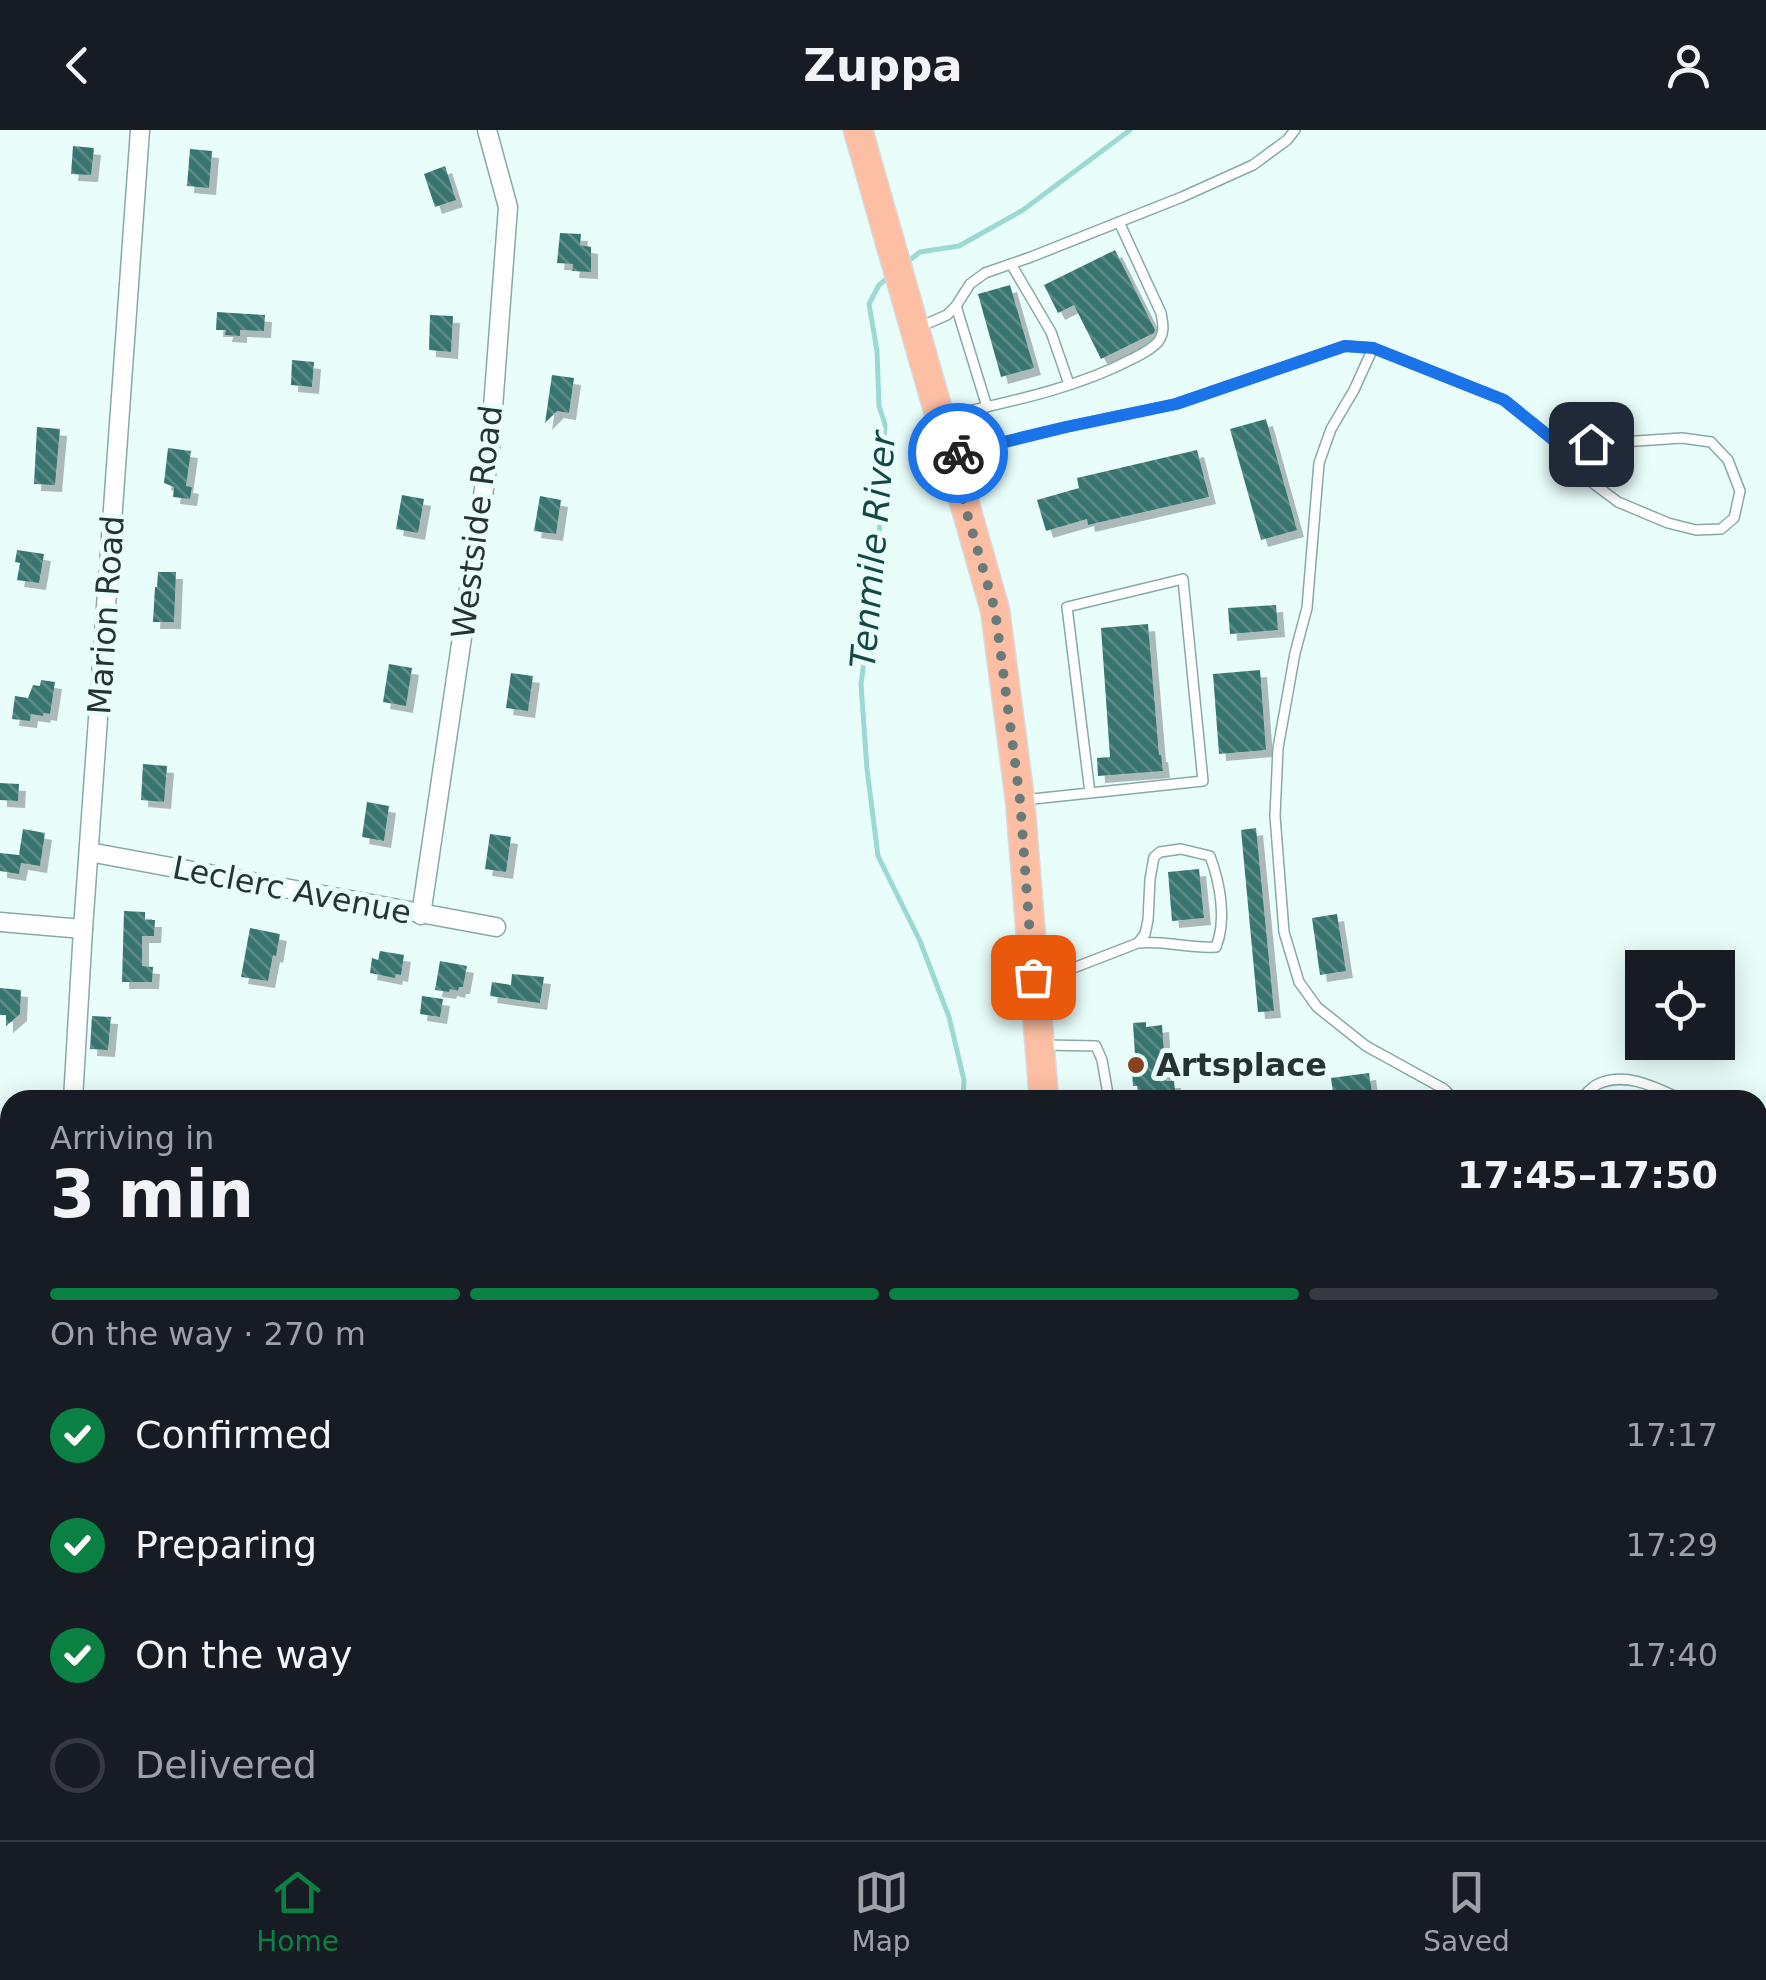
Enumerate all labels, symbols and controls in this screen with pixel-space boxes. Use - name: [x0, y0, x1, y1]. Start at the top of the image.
- icon: back: [50, 38, 105, 93]
- icon: person: [1661, 38, 1716, 93]
- text: Zuppa: [803, 39, 963, 92]
- pin: [1549, 402, 1634, 487]
- street label: Westside Road: [444, 403, 510, 641]
- courier: [908, 403, 1008, 503]
- icon: home: [1564, 417, 1619, 472]
- icon: bike: [931, 426, 986, 481]
- water label: Tenmile River: [843, 427, 904, 670]
- street label: Marion Road: [80, 514, 132, 716]
- street label: Leclerc Avenue: [169, 848, 415, 932]
- pin: [991, 935, 1076, 1020]
- icon: bag: [1006, 950, 1061, 1005]
- map controls: [1625, 950, 1735, 1060]
- button: locate: [1625, 950, 1735, 1060]
- place label: Artsplace: [1156, 1046, 1327, 1084]
- marker: Artsplace: [1125, 1054, 1147, 1076]
- text: Arriving in: [50, 1119, 214, 1157]
- text: 17:45–17:50: [1457, 1153, 1718, 1197]
- text: 3 min: [50, 1157, 254, 1232]
- text: On the way · 270 m: [50, 1315, 366, 1353]
- icon: check: [50, 1408, 105, 1463]
- text: Confirmed: [135, 1413, 332, 1457]
- text: 17:17: [1626, 1416, 1718, 1454]
- icon: check: [50, 1518, 105, 1573]
- text: Preparing: [135, 1523, 317, 1567]
- text: 17:29: [1626, 1526, 1718, 1564]
- icon: check: [50, 1628, 105, 1683]
- text: On the way: [135, 1633, 352, 1677]
- text: 17:40: [1626, 1636, 1718, 1674]
- text: Delivered: [135, 1743, 317, 1787]
- tab: Home: [256, 1865, 339, 1958]
- tab: Map: [852, 1865, 911, 1958]
- tab: Saved: [1423, 1865, 1510, 1958]

